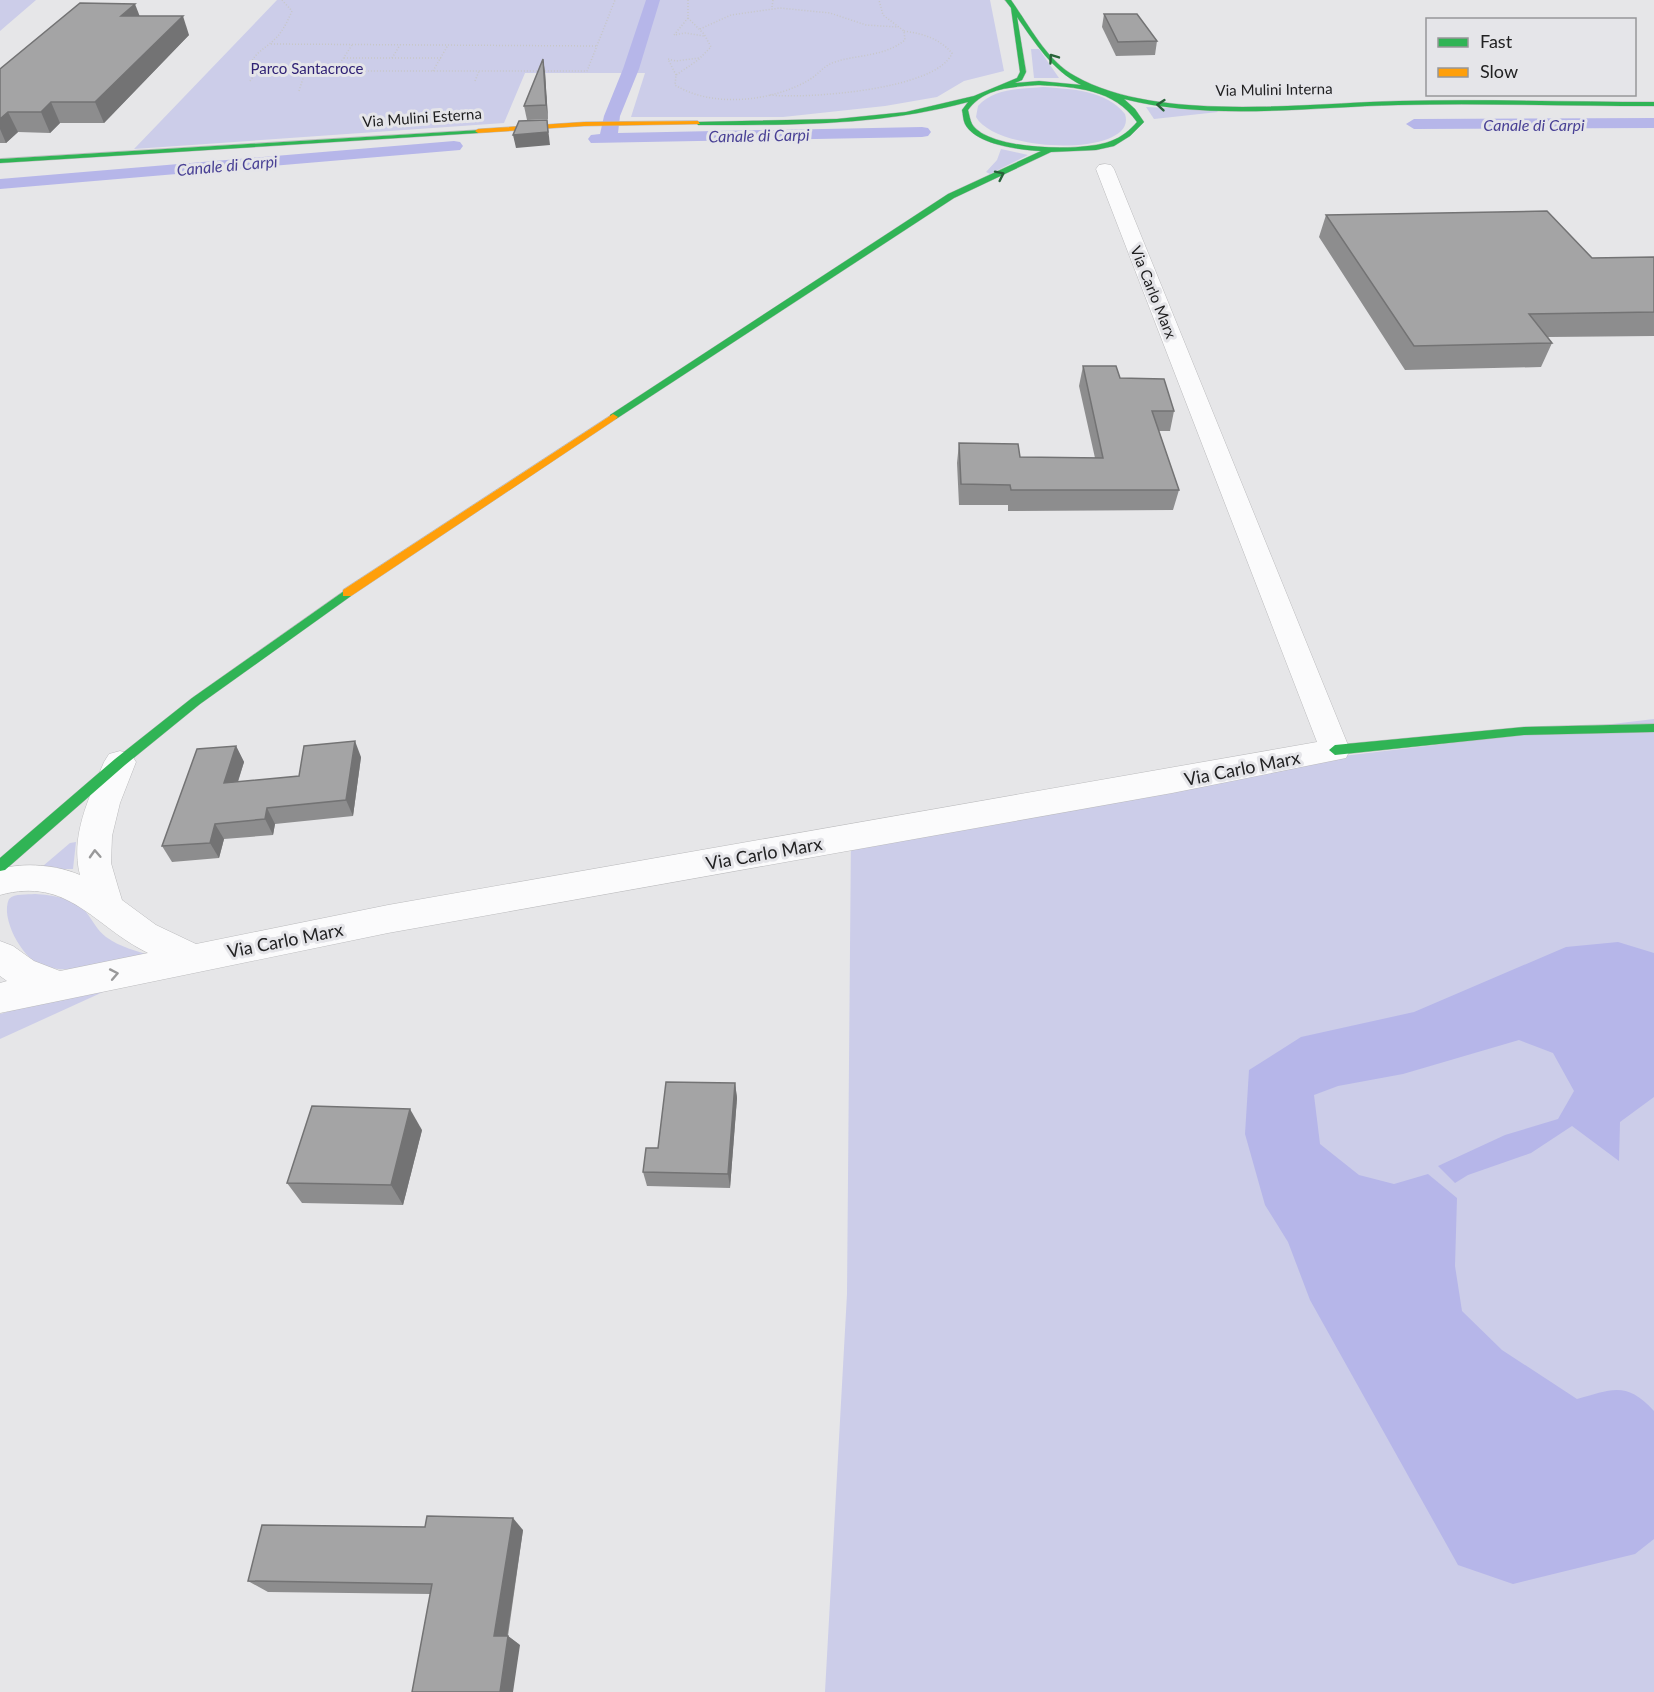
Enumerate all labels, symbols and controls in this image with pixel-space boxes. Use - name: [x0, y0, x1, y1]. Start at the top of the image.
- legend: [1426, 18, 1636, 96]
- text: Fast: [1480, 30, 1513, 52]
- one-way arrow: [1049, 53, 1060, 64]
- park label: Parco Santacroce: [250, 59, 364, 77]
- text: Slow: [1480, 60, 1518, 82]
- street label: Via Mulini Interna: [1215, 79, 1333, 99]
- one-way arrow: [1157, 98, 1166, 111]
- street label: Via Mulini Esterna: [362, 104, 482, 130]
- water label: Canale di Carpi: [1483, 115, 1585, 134]
- water label: Canale di Carpi: [708, 125, 810, 145]
- water label: Canale di Carpi: [176, 151, 279, 179]
- one-way arrow: [994, 170, 1005, 182]
- street label: Via Carlo Marx: [1127, 243, 1181, 341]
- street label: Via Carlo Marx: [1182, 746, 1302, 790]
- street label: Via Carlo Marx: [704, 832, 824, 874]
- one-way arrow: [88, 849, 101, 858]
- street label: Via Carlo Marx: [225, 918, 345, 962]
- one-way arrow: [109, 968, 119, 981]

